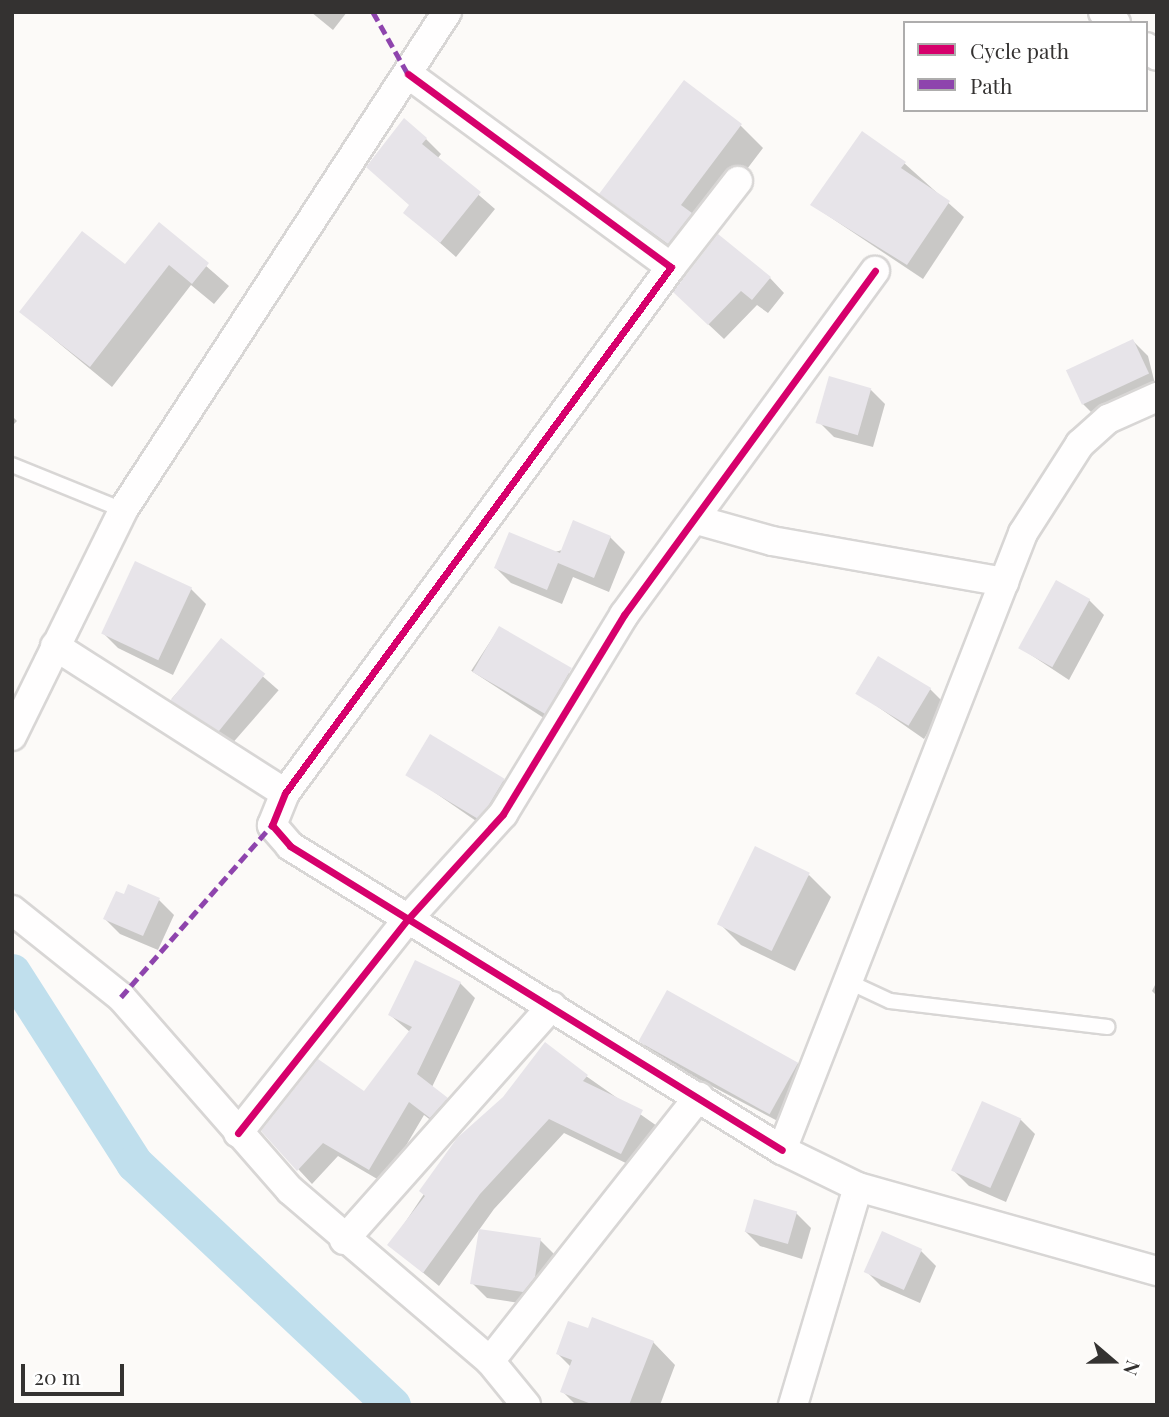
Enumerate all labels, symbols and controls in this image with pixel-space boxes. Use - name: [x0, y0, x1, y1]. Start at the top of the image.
- legend: [903, 21, 1148, 112]
- text: Cycle path: [970, 36, 1069, 64]
- text: Path: [970, 71, 1012, 99]
- north arrow: [1078, 1326, 1148, 1396]
- scale bar: [24, 1350, 128, 1394]
- text: N: [1118, 1357, 1147, 1379]
- text: 20 m: [34, 1362, 81, 1390]

